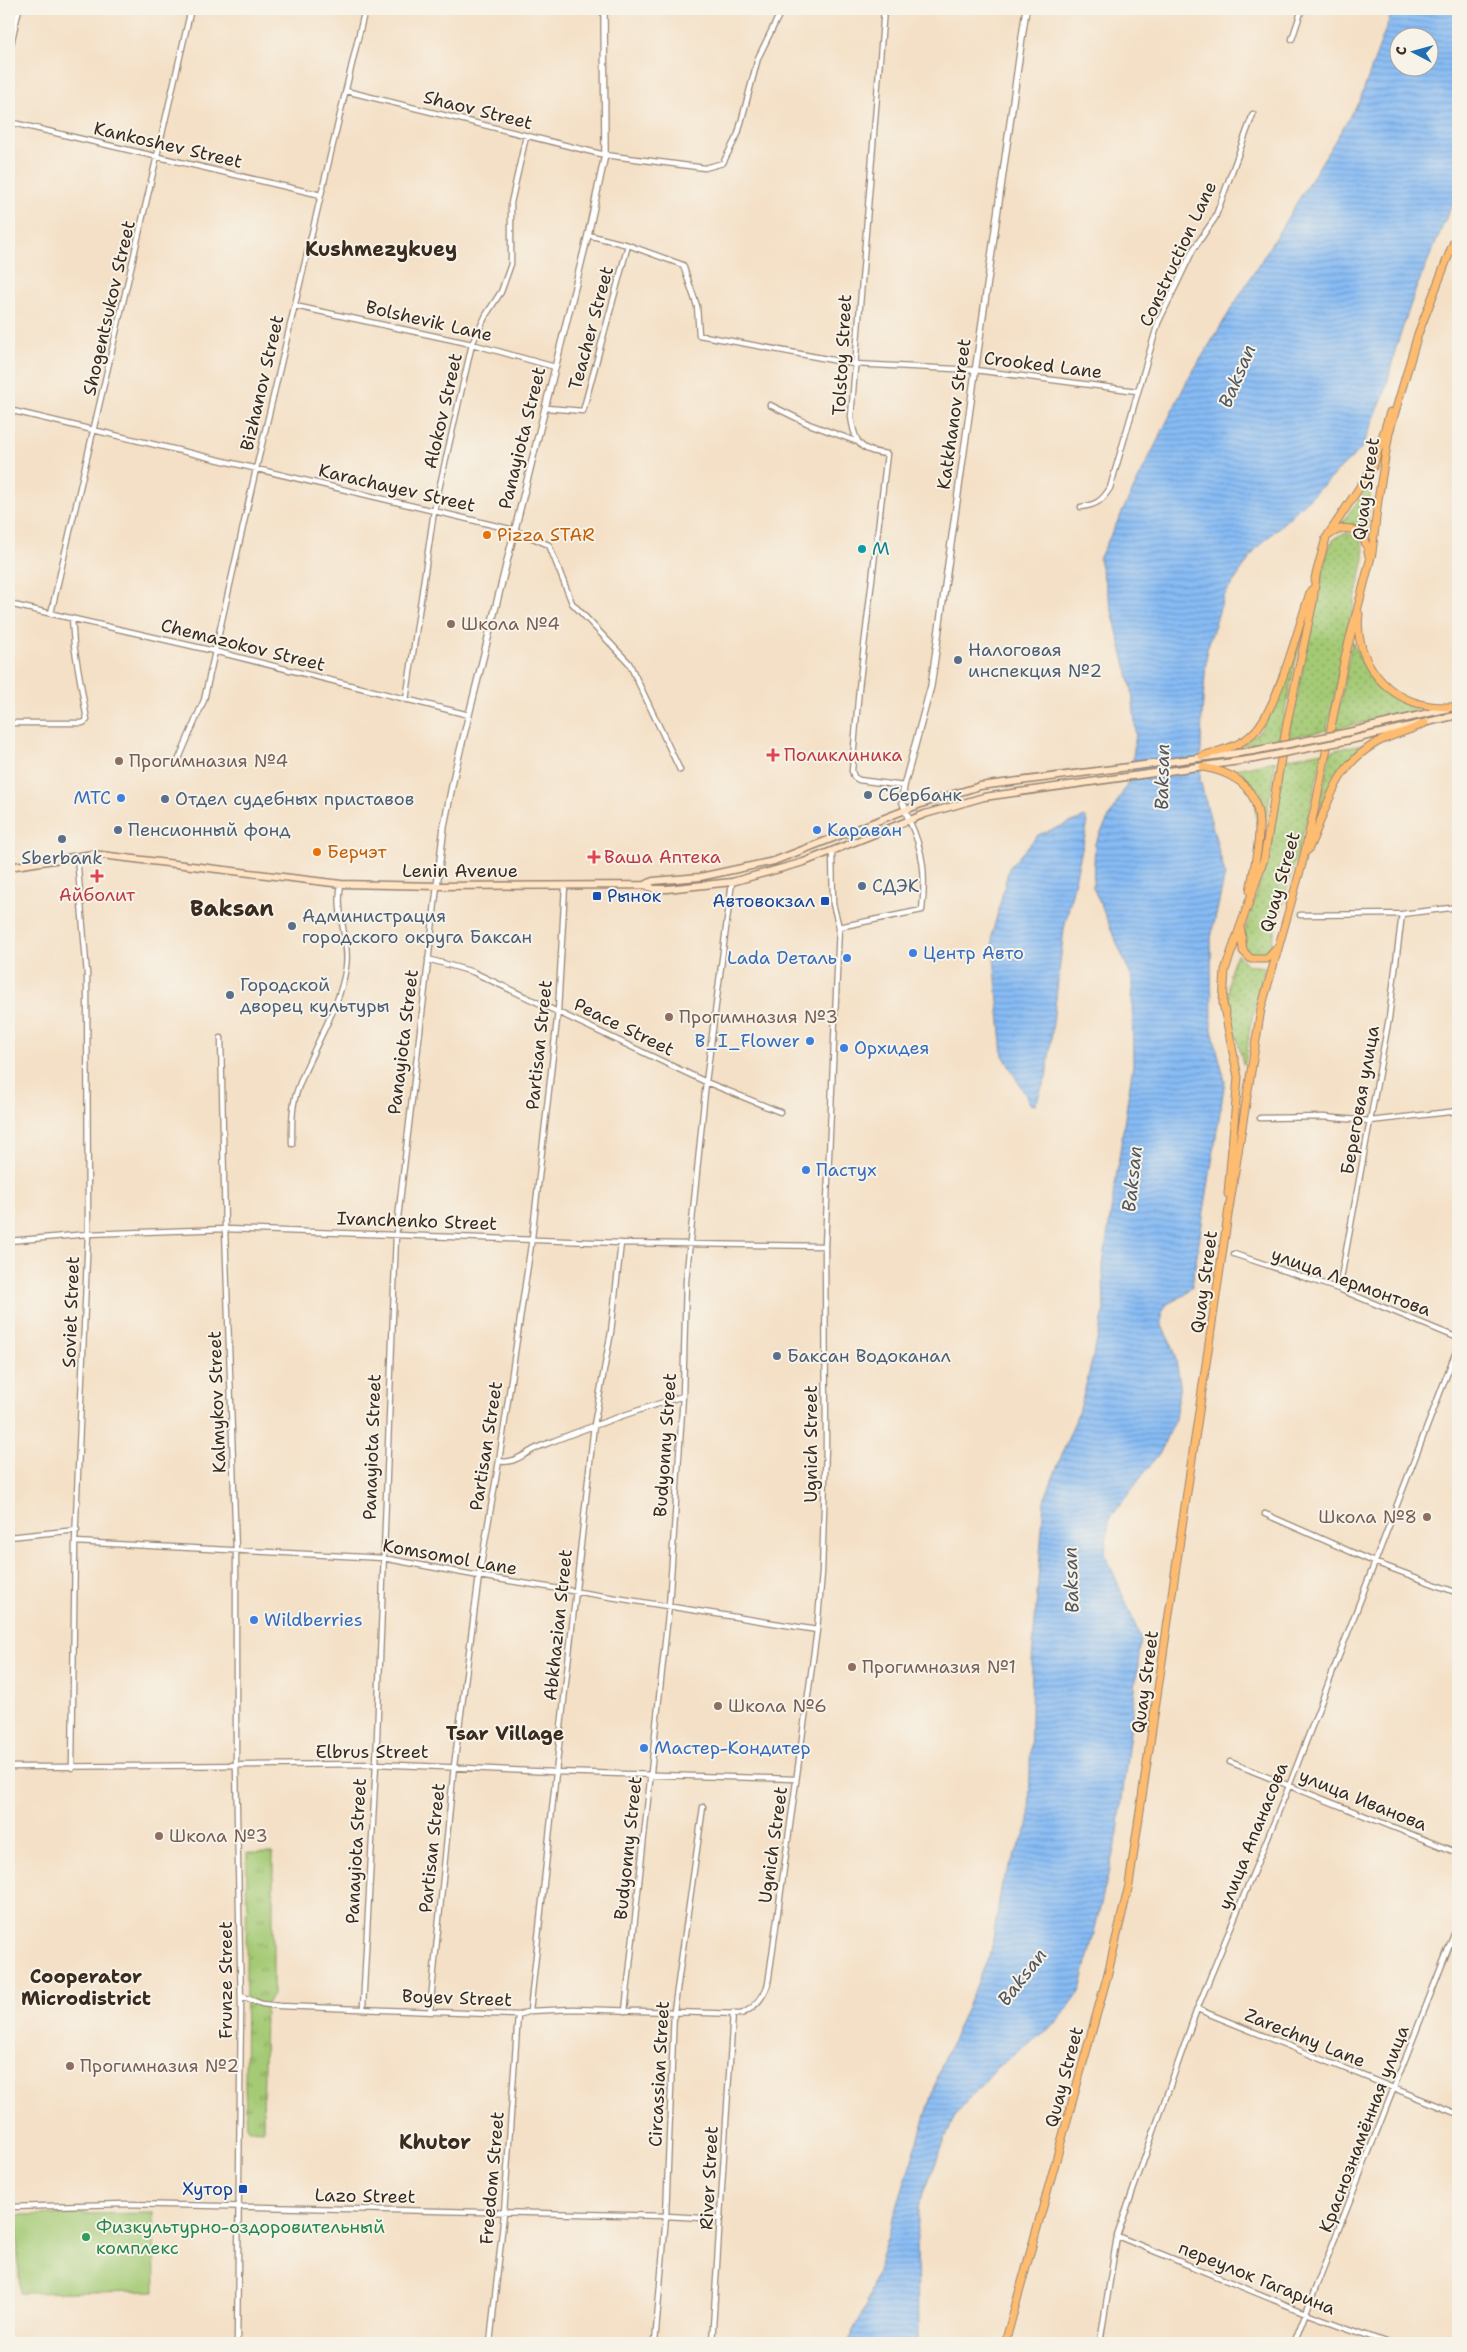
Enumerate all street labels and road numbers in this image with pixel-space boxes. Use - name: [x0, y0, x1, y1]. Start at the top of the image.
- street label: Shaov Street: [421, 85, 535, 135]
- street label: Kankoshev Street: [91, 116, 245, 174]
- street label: Construction Lane: [1134, 177, 1222, 331]
- street label: Shogentsukov Street: [77, 218, 141, 398]
- street label: Teacher Street: [563, 263, 619, 393]
- street label: Tolstoy Street: [827, 294, 857, 416]
- street label: Bolshevik Lane: [363, 295, 495, 347]
- street label: Bizhanov Street: [235, 313, 289, 453]
- street label: Katkhanov Street: [932, 337, 977, 491]
- street label: Crooked Lane: [983, 346, 1103, 384]
- street label: Alokov Street: [418, 351, 468, 471]
- street label: Panayiota Street: [493, 364, 551, 512]
- street label: Quay Street: [1347, 436, 1385, 542]
- street label: Karachayev Street: [316, 458, 478, 518]
- street label: Chemazokov Street: [158, 613, 328, 677]
- street label: Quay Street: [1254, 829, 1306, 935]
- street label: Lenin Avenue: [402, 859, 518, 883]
- street label: Panayiota Street: [382, 968, 424, 1116]
- street label: Partisan Street: [520, 979, 558, 1111]
- street label: Peace Street: [570, 992, 678, 1062]
- street label: Береговая улица: [1335, 1024, 1385, 1176]
- street label: Ivanchenko Street: [336, 1206, 498, 1236]
- street label: Quay Street: [1185, 1229, 1223, 1335]
- street label: улица Лермонтова: [1268, 1242, 1434, 1322]
- street label: Soviet Street: [57, 1256, 85, 1368]
- street label: Kalmykov Street: [203, 1330, 231, 1474]
- street label: Budyonny Street: [648, 1372, 682, 1518]
- street label: Panayiota Street: [357, 1374, 387, 1520]
- street label: Partisan Street: [464, 1380, 508, 1512]
- street label: Ugnich Street: [799, 1385, 823, 1503]
- street label: Komsomol Lane: [381, 1533, 519, 1581]
- street label: Abkhazian Street: [538, 1548, 578, 1702]
- street label: Quay Street: [1126, 1629, 1164, 1735]
- street label: Elbrus Street: [315, 1740, 429, 1764]
- street label: улица Апанасова: [1212, 1759, 1294, 1913]
- street label: улица Иванова: [1295, 1763, 1431, 1837]
- street label: Budyonny Street: [609, 1775, 647, 1921]
- street label: Panayiota Street: [340, 1777, 372, 1925]
- street label: Partisan Street: [413, 1782, 451, 1914]
- street label: Ugnich Street: [753, 1785, 793, 1905]
- street label: Frunze Street: [214, 1921, 238, 2039]
- street label: Boyev Street: [401, 1984, 513, 2012]
- street label: Circassian Street: [643, 2000, 675, 2148]
- street label: Zarechny Lane: [1241, 2003, 1369, 2073]
- street label: Краснознамённая улица: [1313, 2022, 1415, 2236]
- street label: Quay Street: [1039, 2024, 1089, 2130]
- street label: Freedom Street: [474, 2110, 510, 2246]
- street label: River Street: [694, 2125, 724, 2231]
- street label: Lazo Street: [314, 2183, 416, 2209]
- street label: переулок Гагарина: [1175, 2236, 1339, 2320]

